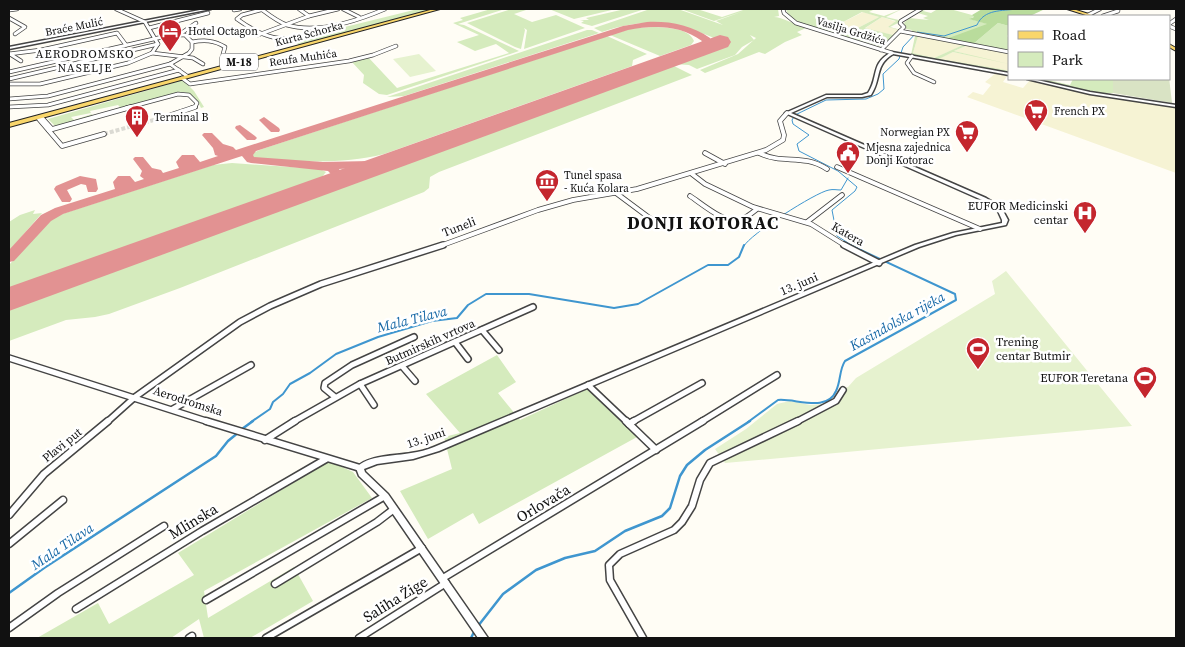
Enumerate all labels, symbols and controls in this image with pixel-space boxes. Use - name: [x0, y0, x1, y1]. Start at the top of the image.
- street label: Vasilja Grdžića: [814, 13, 888, 49]
- street label: Braće Mulić: [44, 14, 105, 40]
- legend: [1008, 15, 1170, 80]
- hotel icon: Hotel Octagon: [157, 18, 183, 52]
- street label: Kurta Schorka: [273, 18, 345, 50]
- place label: Hotel Octagon: [188, 24, 258, 39]
- text: Road: [1052, 24, 1086, 45]
- district label: AERODROMSKO NASELJE: [36, 46, 134, 76]
- street label: Reufa Muhića: [268, 46, 338, 70]
- text: Park: [1052, 49, 1084, 70]
- road number: M-18: [220, 54, 258, 70]
- supermarket icon: French PX: [1023, 98, 1049, 132]
- building icon: Terminal B: [124, 104, 150, 138]
- place label: French PX: [1054, 104, 1106, 119]
- place label: Terminal B: [154, 110, 208, 125]
- supermarket icon: Norwegian PX: [954, 119, 980, 153]
- place label: Norwegian PX: [880, 125, 951, 140]
- public building icon: Mjesna zajednica Donji Kotorac: [835, 140, 861, 174]
- place label: Mjesna zajednica Donji Kotorac: [866, 140, 951, 168]
- museum icon: Tunel spasa - Kuća Kolara: [534, 168, 560, 202]
- place label: Tunel spasa - Kuća Kolara: [564, 168, 629, 196]
- place label: EUFOR Medicinski centar: [968, 198, 1068, 228]
- hospital icon: EUFOR Medicinski centar: [1072, 200, 1098, 234]
- district label: DONJI KOTORAC: [627, 210, 779, 235]
- street label: Tuneli: [440, 213, 478, 241]
- street label: Katera: [829, 218, 868, 250]
- street label: 13. juni: [778, 269, 821, 299]
- water label: Kasindolska rijeka: [845, 286, 949, 356]
- water label: Mala Tilava: [374, 300, 450, 338]
- street label: Butmirskih vrtova: [383, 315, 478, 369]
- place label: Trening centar Butmir: [996, 334, 1071, 364]
- sports icon: Trening centar Butmir: [965, 336, 991, 370]
- sports icon: EUFOR Teretana: [1132, 365, 1158, 399]
- place label: EUFOR Teretana: [1040, 370, 1129, 386]
- street label: Aerodromska: [151, 382, 226, 420]
- street label: Plavi put: [39, 424, 85, 466]
- street label: 13. juni: [405, 424, 448, 452]
- street label: Orlovača: [512, 479, 574, 527]
- street label: Mlinska: [165, 498, 222, 544]
- water label: Mala Tilava: [26, 517, 98, 575]
- street label: Saliha Žige: [359, 571, 432, 627]

